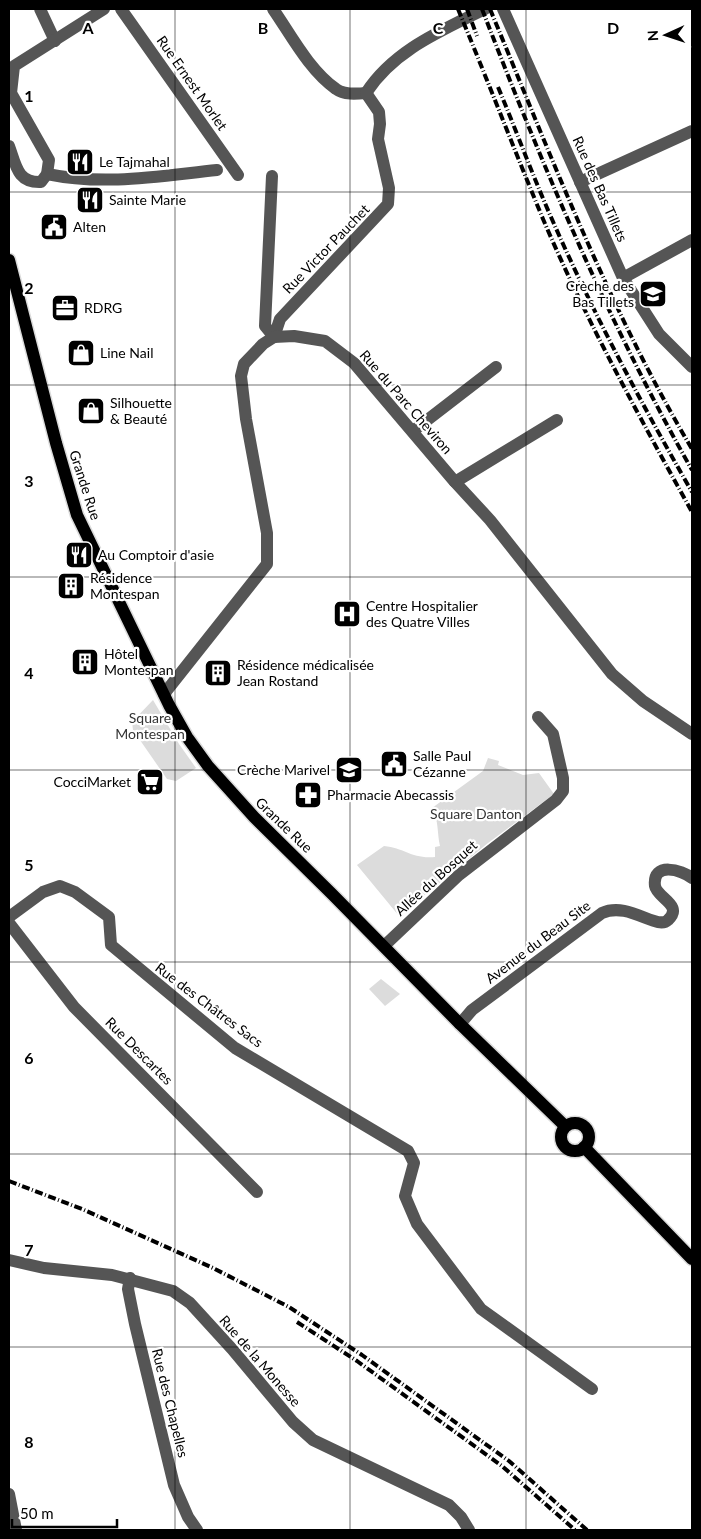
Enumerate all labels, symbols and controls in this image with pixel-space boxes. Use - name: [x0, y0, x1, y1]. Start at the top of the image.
- north arrow: [641, 10, 691, 60]
- text: A: [81, 18, 94, 37]
- text: B: [258, 18, 268, 37]
- text: C: [433, 18, 444, 37]
- text: D: [607, 18, 619, 37]
- text: N: [644, 30, 661, 42]
- street label: Rue Ernest Morlet: [153, 32, 231, 133]
- text: 1: [24, 86, 34, 105]
- street label: Rue des Bas Tillets: [570, 133, 631, 244]
- restaurant icon: Le Tajmahal: [65, 147, 95, 177]
- place label: Le Tajmahal: [99, 153, 170, 170]
- restaurant icon: Sainte Marie: [75, 185, 105, 215]
- place label: Sainte Marie: [109, 191, 186, 208]
- street label: Rue Victor Pauchet: [279, 201, 373, 297]
- public building icon: Alten: [39, 212, 69, 242]
- place label: Alten: [73, 218, 106, 235]
- place label: Crèche des Bas Tillets: [566, 277, 634, 310]
- text: 2: [24, 278, 34, 297]
- school or university icon: Crèche des Bas Tillets: [638, 279, 668, 309]
- office icon: RDRG: [50, 293, 80, 323]
- place label: RDRG: [84, 299, 122, 316]
- shop icon: Line Nail: [66, 338, 96, 368]
- place label: Line Nail: [100, 344, 153, 361]
- street label: Rue du Parc Cheviron: [357, 346, 456, 457]
- place label: Silhouette & Beauté: [110, 394, 172, 427]
- shop icon: Silhouette & Beauté: [76, 396, 106, 426]
- street label: Grande Rue: [66, 448, 105, 522]
- text: 3: [24, 471, 34, 490]
- restaurant icon: Au Comptoir d'asie: [64, 540, 94, 570]
- place label: Au Comptoir d'asie: [98, 546, 214, 563]
- place label: Résidence Montespan: [90, 569, 160, 602]
- building icon: Résidence Montespan: [56, 571, 86, 601]
- place label: Centre Hospitalier des Quatre Villes: [366, 597, 478, 630]
- hospital icon: Centre Hospitalier des Quatre Villes: [332, 599, 362, 629]
- place label: Hôtel Montespan: [104, 645, 174, 678]
- building icon: Hôtel Montespan: [70, 647, 100, 677]
- place label: Résidence médicalisée Jean Rostand: [237, 656, 374, 689]
- building icon: Résidence médicalisée Jean Rostand: [203, 658, 233, 688]
- text: 4: [24, 663, 34, 682]
- park label: Square Montespan: [115, 709, 185, 742]
- place label: Salle Paul Cézanne: [413, 747, 471, 780]
- public building icon: Salle Paul Cézanne: [379, 749, 409, 779]
- school or university icon: Crèche Marivel: [334, 755, 364, 785]
- place label: Crèche Marivel: [237, 761, 330, 778]
- supermarket icon: CocciMarket: [135, 767, 165, 797]
- place label: CocciMarket: [53, 773, 131, 790]
- pharmacy icon: Pharmacie Abecassis: [293, 780, 323, 810]
- place label: Pharmacie Abecassis: [327, 786, 454, 803]
- street label: Grande Rue: [252, 793, 316, 856]
- park label: Square Danton: [430, 805, 522, 822]
- street label: Allée du Bosquet: [391, 836, 480, 919]
- text: 5: [24, 855, 34, 874]
- street label: Avenue du Beau Site: [482, 897, 594, 987]
- street label: Rue des Châtres Sacs: [152, 959, 266, 1051]
- street label: Rue Descartes: [102, 1013, 177, 1088]
- text: 6: [24, 1048, 34, 1067]
- text: 7: [24, 1240, 34, 1259]
- street label: Rue de la Monesse: [216, 1312, 305, 1410]
- street label: Rue des Chapelles: [149, 1347, 192, 1459]
- text: 8: [24, 1432, 34, 1451]
- scale bar: [12, 1496, 118, 1528]
- text: 50 m: [20, 1504, 54, 1522]

